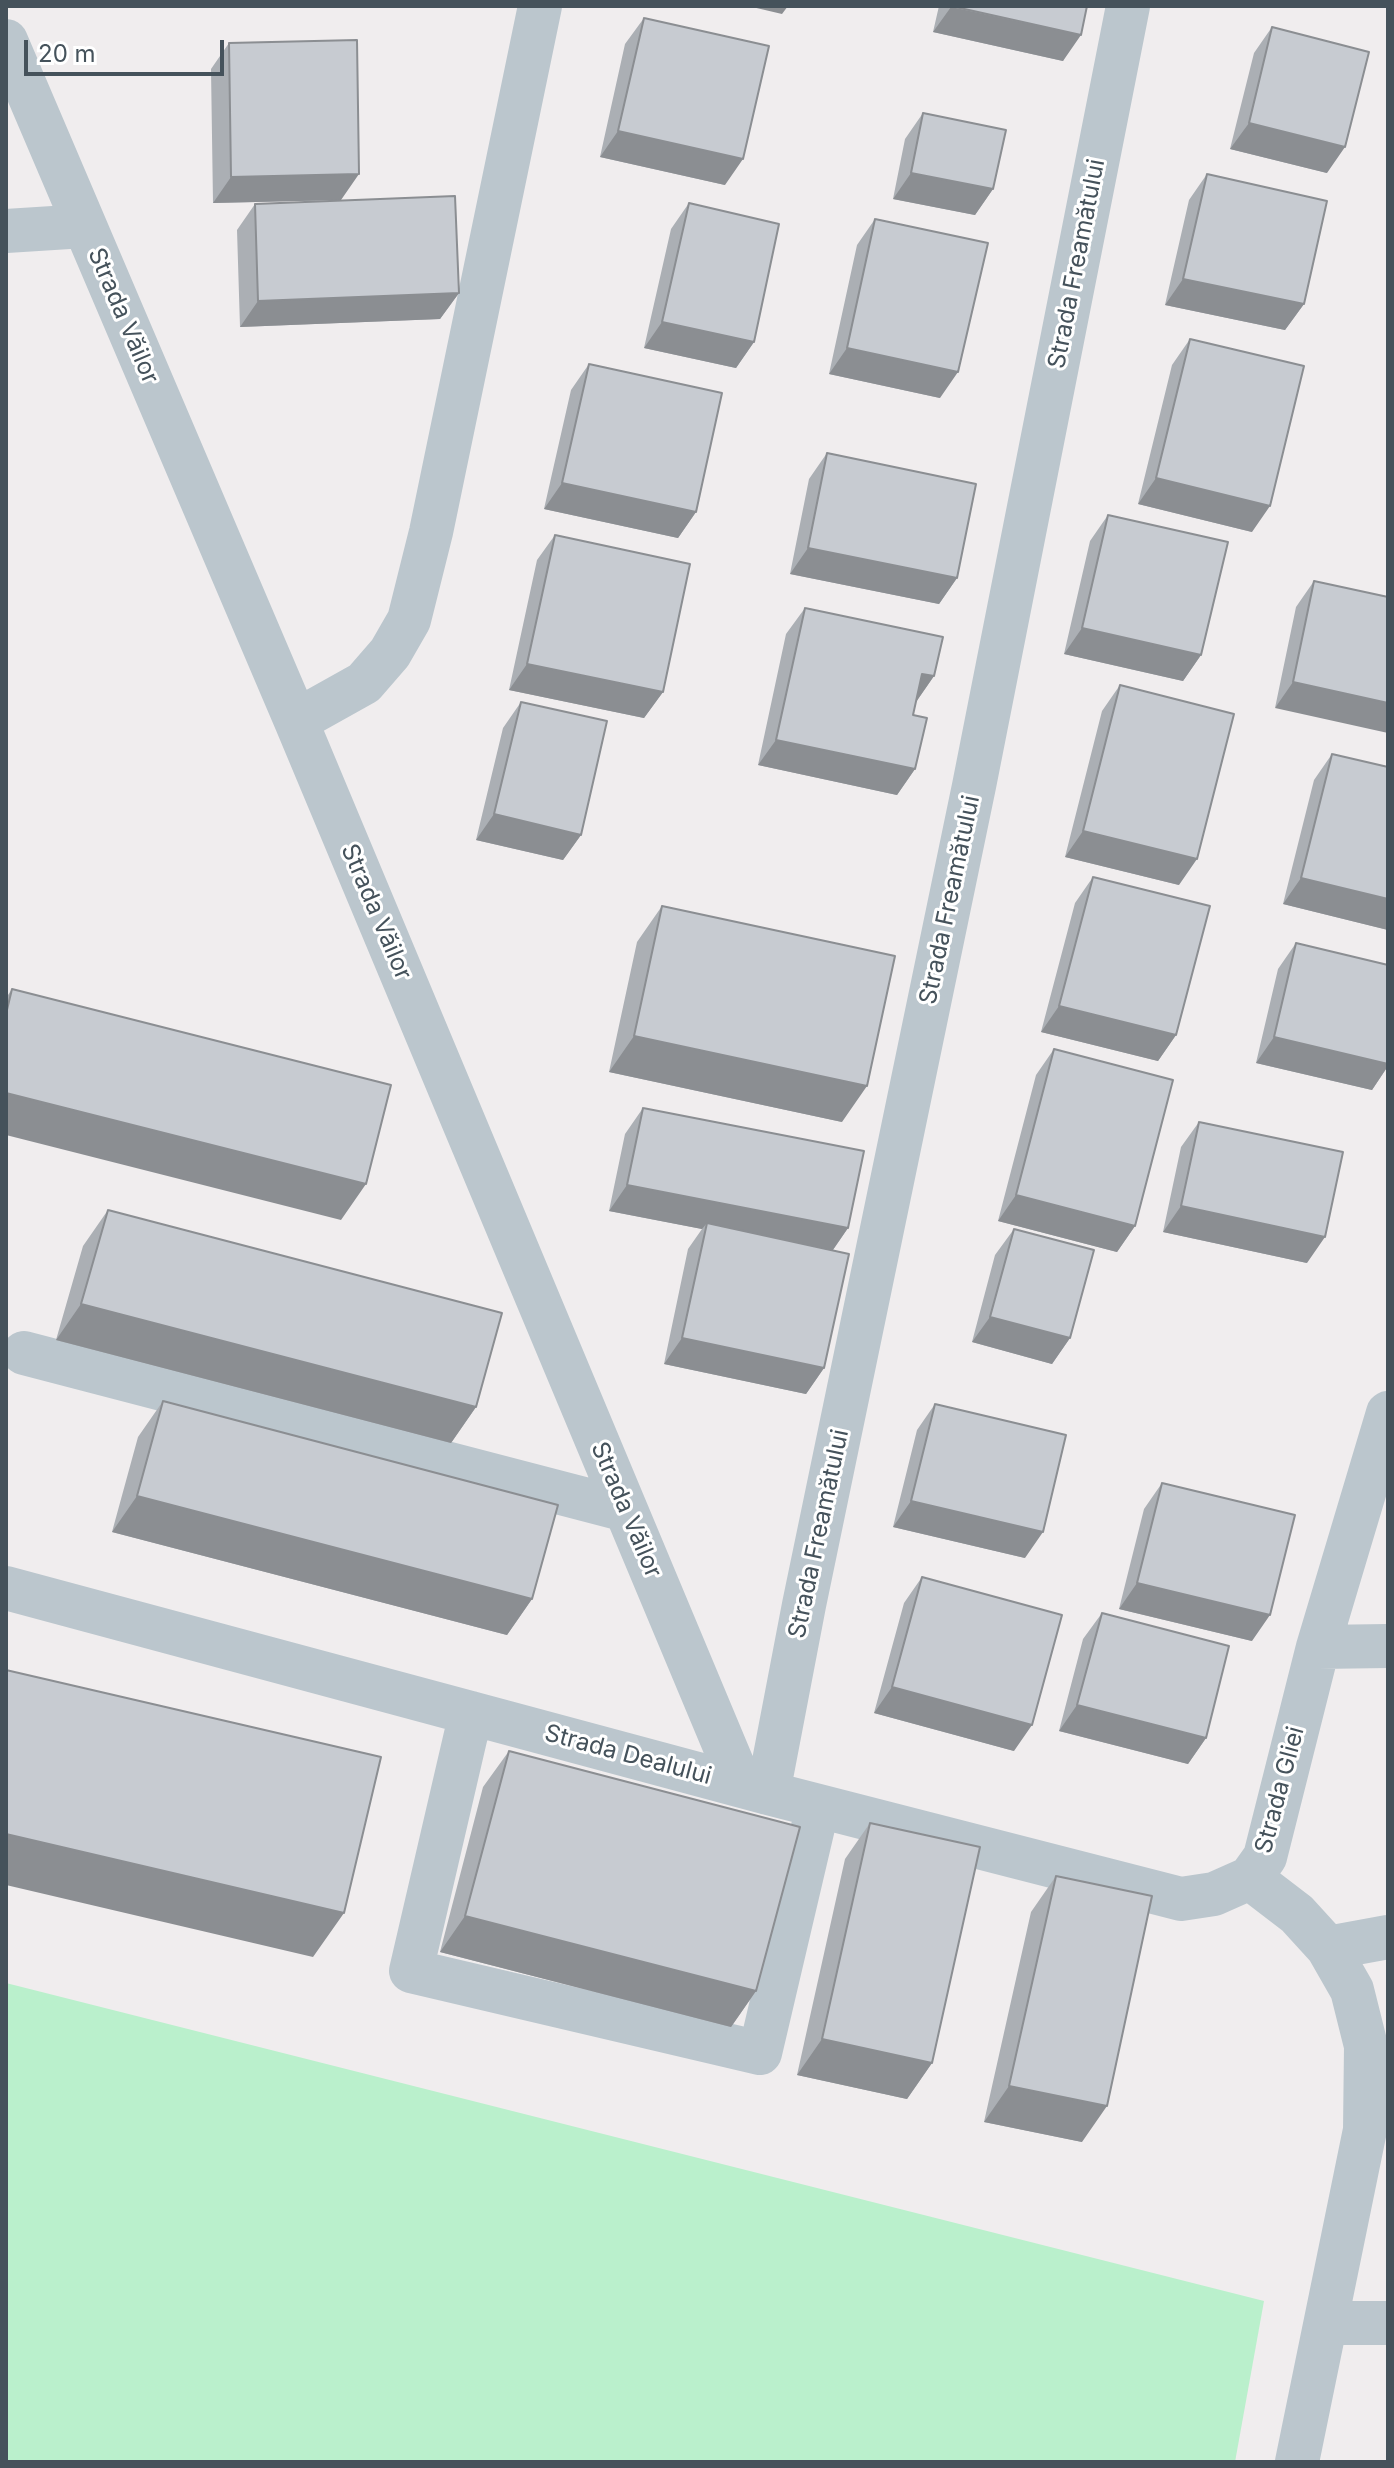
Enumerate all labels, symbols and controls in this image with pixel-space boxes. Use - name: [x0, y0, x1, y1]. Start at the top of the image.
- scale bar: [28, 24, 228, 74]
- text: 20 m: [38, 39, 96, 68]
- street label: Strada Freamătului: [1043, 157, 1111, 371]
- street label: Strada Văilor: [82, 244, 164, 388]
- street label: Strada Freamătului: [914, 793, 986, 1007]
- street label: Strada Văilor: [335, 840, 417, 984]
- street label: Strada Freamătului: [783, 1427, 855, 1641]
- street label: Strada Văilor: [585, 1438, 667, 1582]
- street label: Strada Dealului: [541, 1719, 715, 1791]
- street label: Strada Gliei: [1249, 1723, 1311, 1857]

